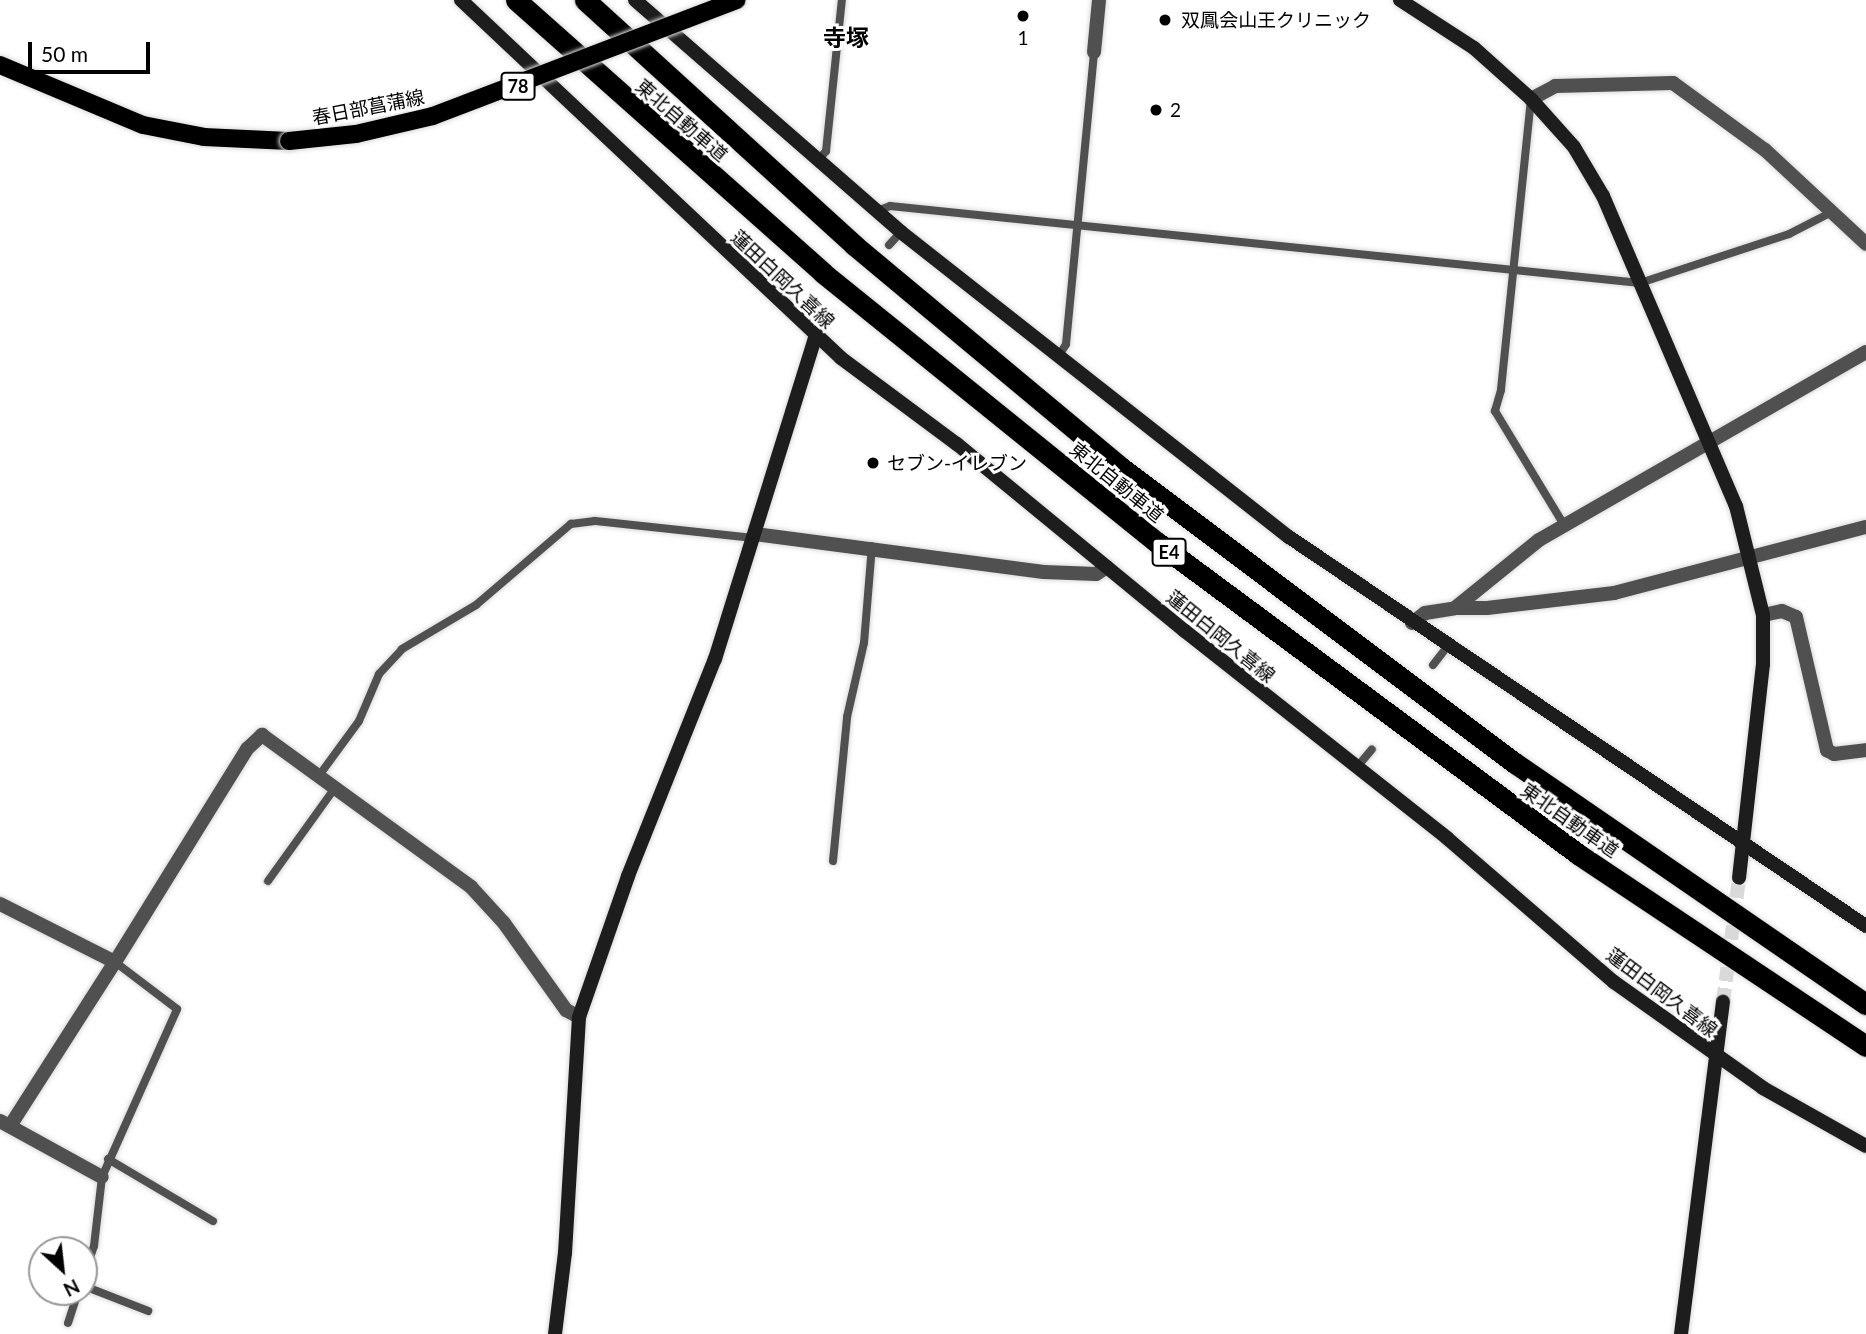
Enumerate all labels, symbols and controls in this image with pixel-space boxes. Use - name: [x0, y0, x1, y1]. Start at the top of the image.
- marker: 1: [1015, 8, 1031, 24]
- place label: 双鳳会山王クリニック: [1181, 9, 1371, 31]
- marker: 双鳳会山王クリニック: [1155, 10, 1175, 30]
- district label: 寺塚: [823, 23, 869, 51]
- place label: 1: [1017, 27, 1029, 49]
- scale bar: [32, 28, 154, 72]
- text: 50 m: [41, 41, 88, 66]
- road number: 78: [500, 72, 536, 100]
- street label: 東北自動車道: [632, 74, 732, 166]
- street label: 春日部菖蒲線: [310, 85, 426, 129]
- place label: 2: [1170, 99, 1181, 121]
- marker: 2: [1148, 102, 1164, 118]
- street label: 蓮田白岡久喜線: [727, 225, 839, 333]
- street label: 東北自動車道: [1066, 437, 1168, 527]
- place label: セブン-イレブン: [887, 452, 1027, 474]
- marker: セブン-イレブン: [865, 455, 881, 471]
- road number: E4: [1152, 538, 1186, 566]
- street label: 蓮田白岡久喜線: [1162, 585, 1280, 687]
- street label: 東北自動車道: [1517, 778, 1623, 862]
- street label: 蓮田白岡久喜線: [1602, 943, 1722, 1041]
- north arrow: [28, 1236, 98, 1306]
- text: N: [60, 1275, 84, 1302]

